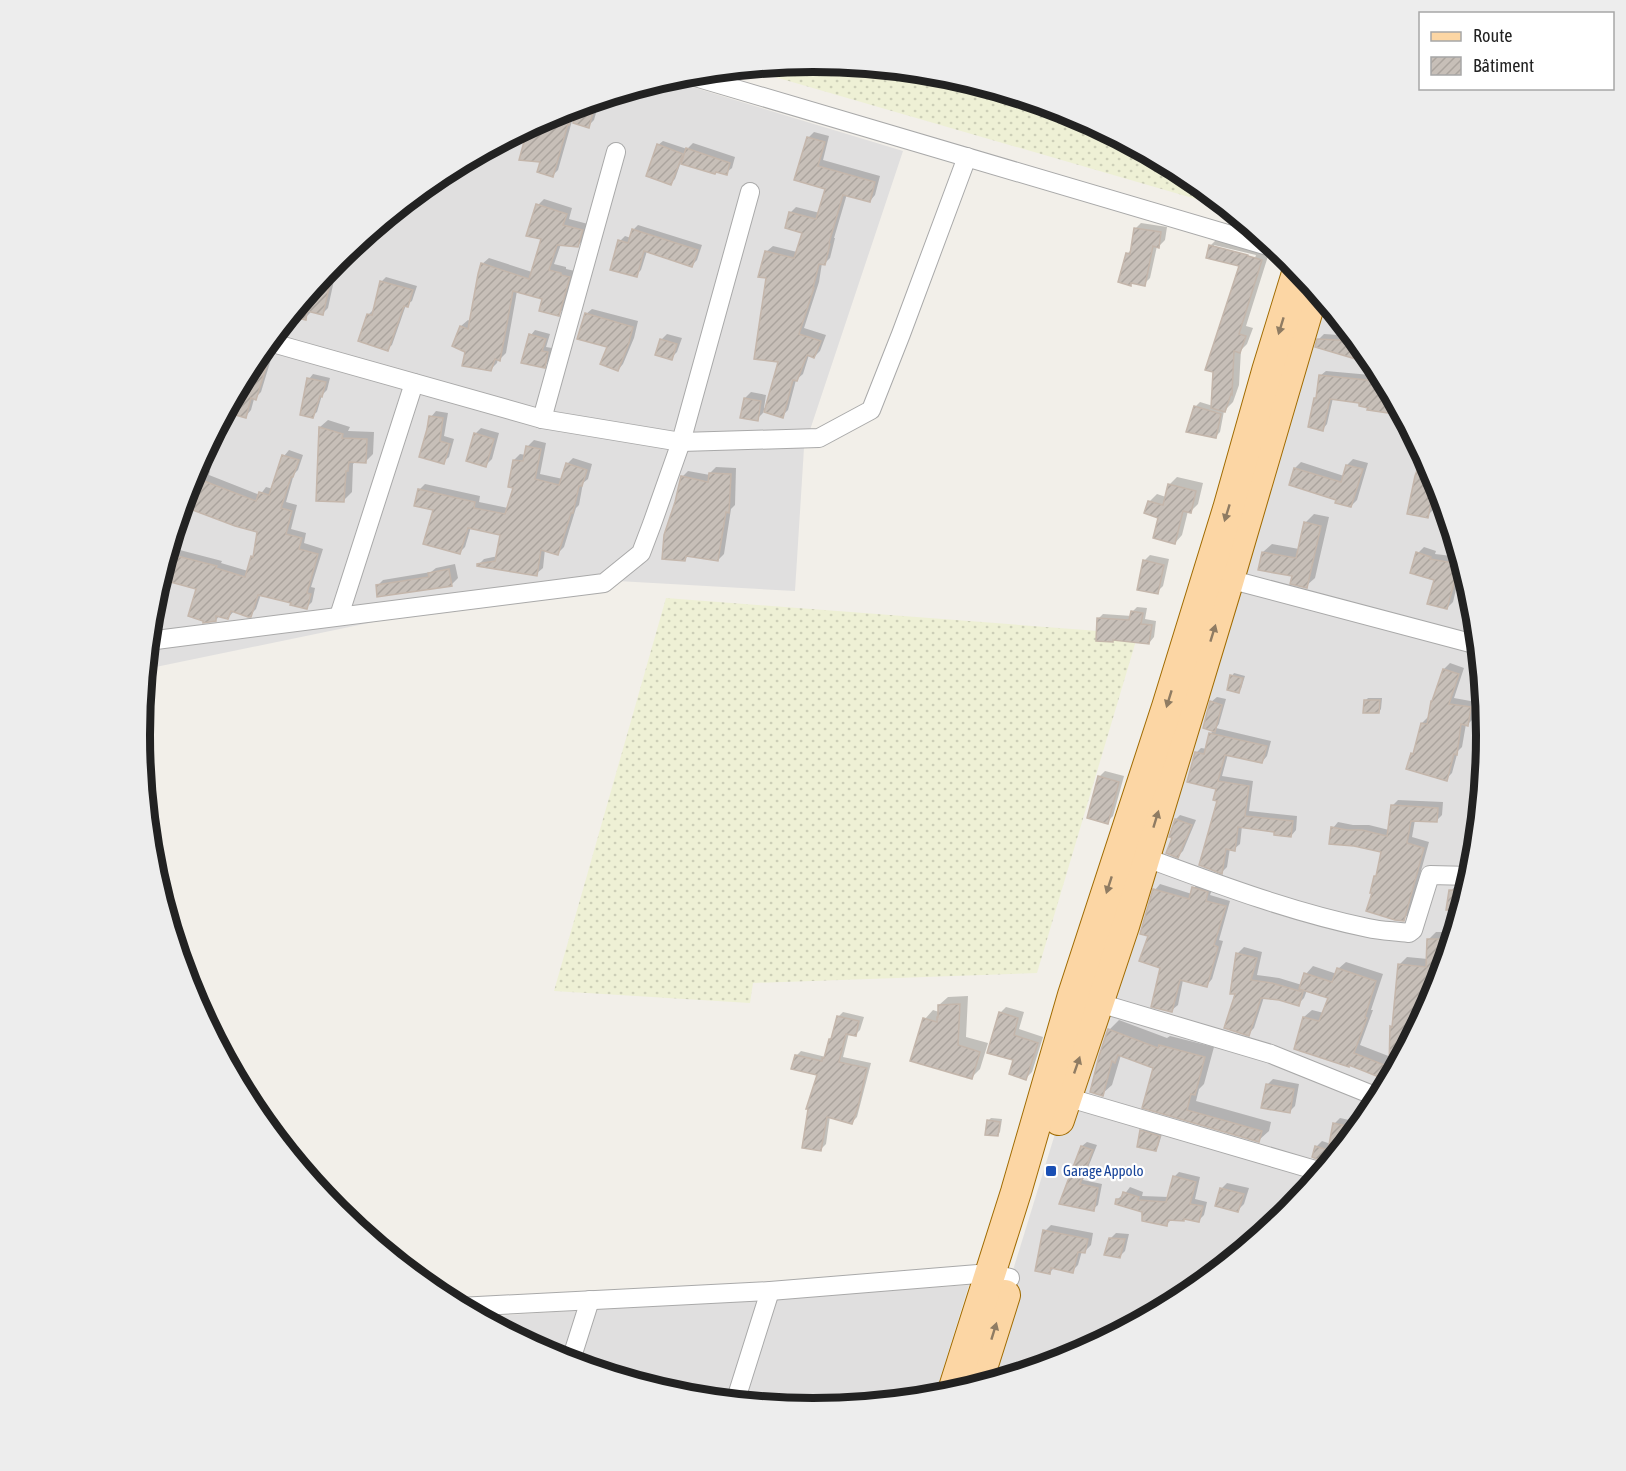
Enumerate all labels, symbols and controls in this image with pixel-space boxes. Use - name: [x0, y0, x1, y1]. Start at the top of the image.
- legend: [1419, 12, 1614, 90]
- text: Route: [1473, 25, 1512, 46]
- text: Bâtiment: [1473, 55, 1534, 76]
- one-way arrow: [1276, 317, 1285, 335]
- one-way arrow: [1221, 504, 1231, 522]
- one-way arrow: [1209, 624, 1218, 642]
- one-way arrow: [1164, 690, 1173, 708]
- one-way arrow: [1152, 810, 1161, 828]
- one-way arrow: [1104, 876, 1113, 894]
- one-way arrow: [1072, 1056, 1082, 1074]
- place label: Garage Appolo: [1063, 1162, 1144, 1179]
- marker: Garage Appolo: [1044, 1164, 1058, 1178]
- one-way arrow: [990, 1322, 999, 1340]

